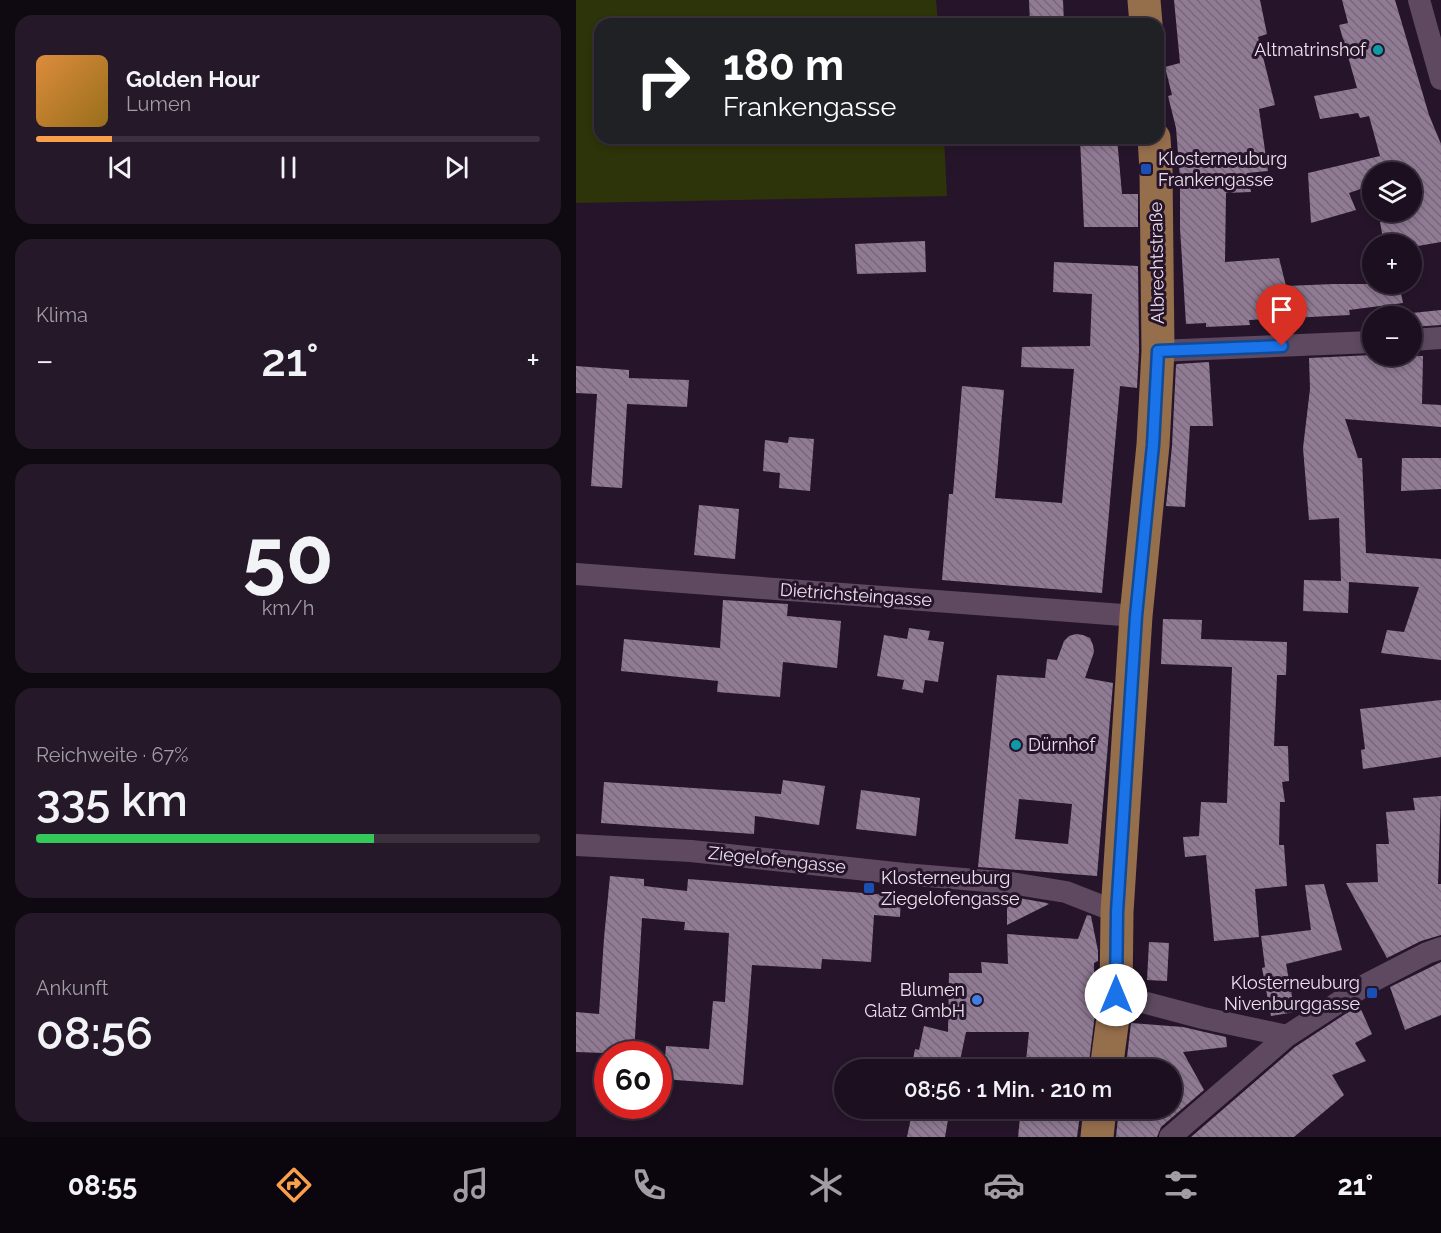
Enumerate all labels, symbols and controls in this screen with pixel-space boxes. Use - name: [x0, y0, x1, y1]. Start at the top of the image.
- place label: Altmatrinshof: [1254, 39, 1367, 60]
- text: 180 m: [723, 41, 844, 90]
- icon: right: [624, 42, 702, 120]
- marker: Altmatrinshof: [1371, 43, 1385, 57]
- text: Golden Hour: [126, 66, 260, 92]
- text: Frankengasse: [723, 91, 896, 122]
- text: Lumen: [126, 92, 191, 116]
- place label: Klosterneuburg Frankengasse: [1158, 148, 1287, 190]
- icon: previous: [104, 151, 137, 184]
- icon: pause: [272, 151, 305, 184]
- icon: next: [440, 151, 473, 184]
- marker: Klosterneuburg Frankengasse: [1139, 162, 1153, 176]
- map controls: [1362, 162, 1422, 366]
- button: layers: [1362, 162, 1422, 222]
- street label: Albrechtstraße: [1145, 201, 1168, 324]
- button: +: [1362, 234, 1422, 294]
- pin: [1256, 284, 1307, 346]
- icon: arrive: [1265, 293, 1298, 326]
- text: Klima: [36, 303, 88, 327]
- button: −: [1362, 306, 1422, 366]
- text: 21°: [261, 334, 319, 387]
- text: −: [36, 341, 54, 380]
- text: +: [526, 341, 540, 380]
- text: 50: [242, 511, 334, 602]
- street label: Dietrichsteingasse: [779, 579, 933, 610]
- text: km/h: [262, 596, 314, 620]
- place label: Dürnhof: [1028, 734, 1096, 755]
- marker: Dürnhof: [1009, 738, 1023, 752]
- text: Reichweite · 67%: [36, 743, 189, 767]
- text: 335 km: [36, 774, 188, 827]
- street label: Ziegelofengasse: [707, 842, 847, 877]
- place label: Klosterneuburg Ziegelofengasse: [881, 867, 1020, 909]
- marker: Klosterneuburg Ziegelofengasse: [862, 881, 876, 895]
- position arrow: [1084, 963, 1148, 1027]
- place label: Klosterneuburg Nivenburggasse: [1224, 972, 1360, 1014]
- text: Ankunft: [36, 976, 109, 1000]
- place label: Blumen Glatz GmbH: [864, 979, 965, 1021]
- marker: Klosterneuburg Nivenburggasse: [1365, 986, 1379, 1000]
- marker: Blumen Glatz GmbH: [970, 993, 984, 1007]
- text: 08:56: [36, 1007, 153, 1060]
- speed limit sign: 60: [594, 1041, 672, 1119]
- text: 08:56 · 1 Min. · 210 m: [904, 1076, 1112, 1102]
- icon: directions: [273, 1164, 315, 1206]
- icon: music: [450, 1164, 492, 1206]
- icon: phone: [628, 1164, 670, 1206]
- icon: climate: [805, 1164, 847, 1206]
- icon: car: [983, 1164, 1025, 1206]
- icon: filters: [1160, 1164, 1202, 1206]
- text: 08:55: [68, 1170, 137, 1201]
- text: 21°: [1338, 1170, 1373, 1201]

